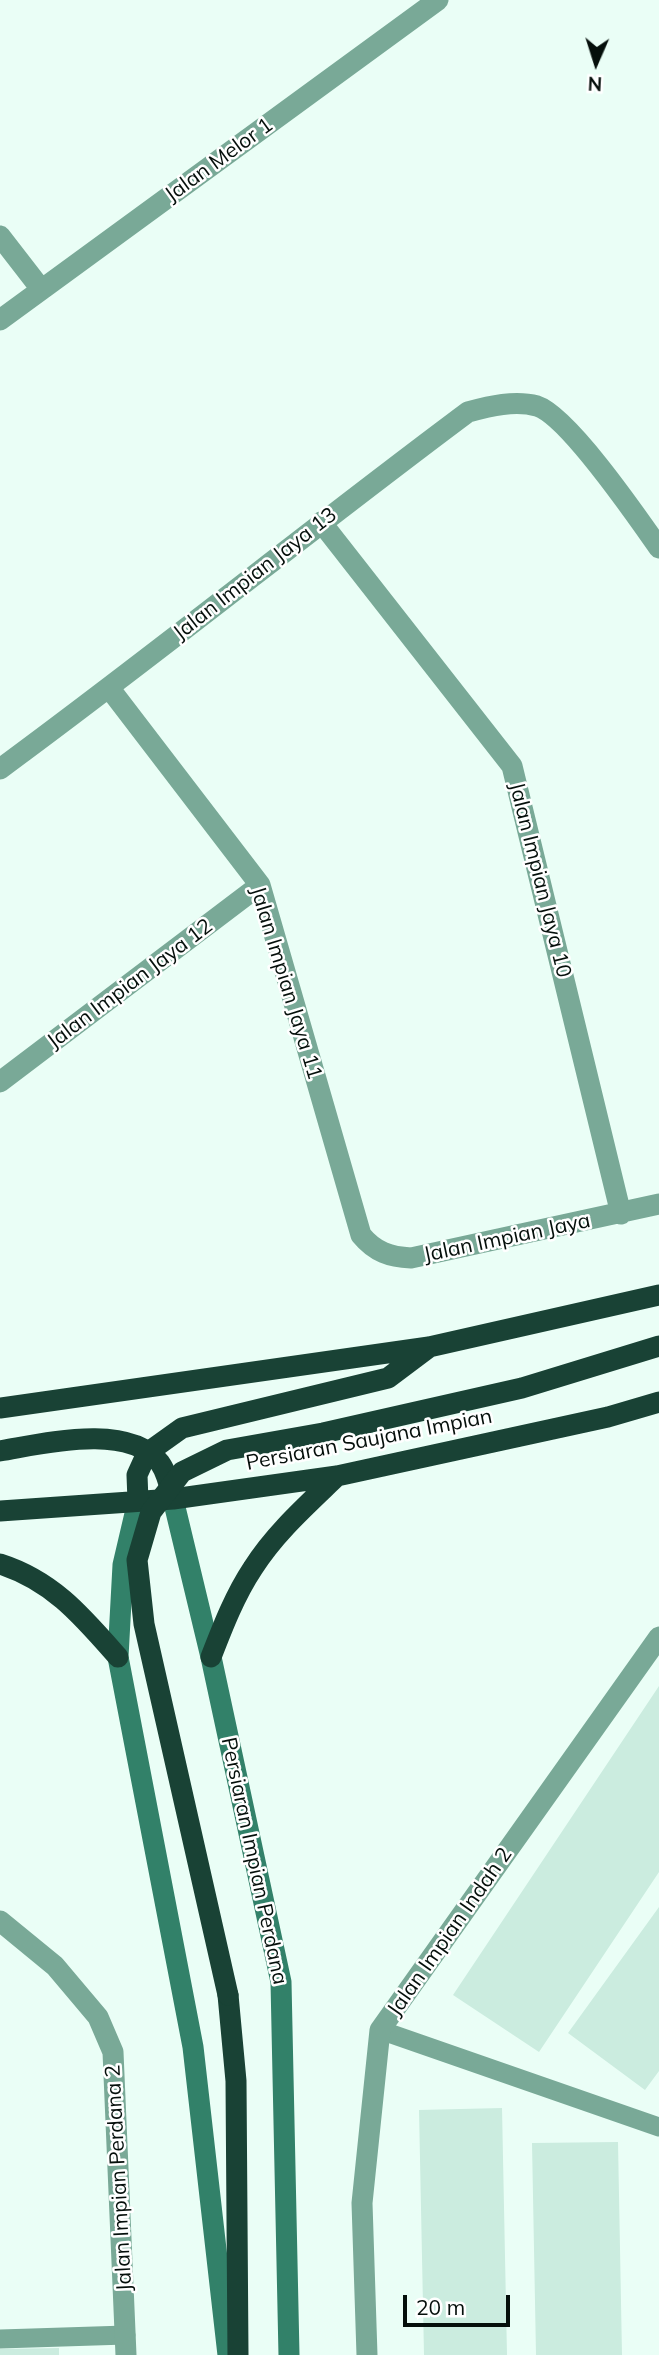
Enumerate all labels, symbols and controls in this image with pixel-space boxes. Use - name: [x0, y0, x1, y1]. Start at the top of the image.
- north arrow: [561, 28, 631, 98]
- text: N: [587, 72, 603, 96]
- street label: Jalan Melor 1: [160, 112, 278, 208]
- street label: Jalan Impian Jaya 13: [168, 502, 342, 646]
- street label: Jalan Impian Jaya 10: [504, 780, 576, 980]
- street label: Jalan Impian Jaya 11: [245, 884, 327, 1082]
- street label: Jalan Impian Jaya 12: [42, 914, 218, 1054]
- street label: Jalan Impian Jaya: [421, 1208, 593, 1268]
- street label: Persiaran Saujana Impian: [244, 1404, 494, 1476]
- street label: Persiaran Impian Perdana: [215, 1735, 293, 1987]
- street label: Jalan Impian Indah 2: [382, 1843, 518, 2021]
- street label: Jalan Impian Perdana 2: [100, 2064, 138, 2292]
- scale bar: [407, 2282, 514, 2326]
- text: 20 m: [416, 2294, 465, 2320]

